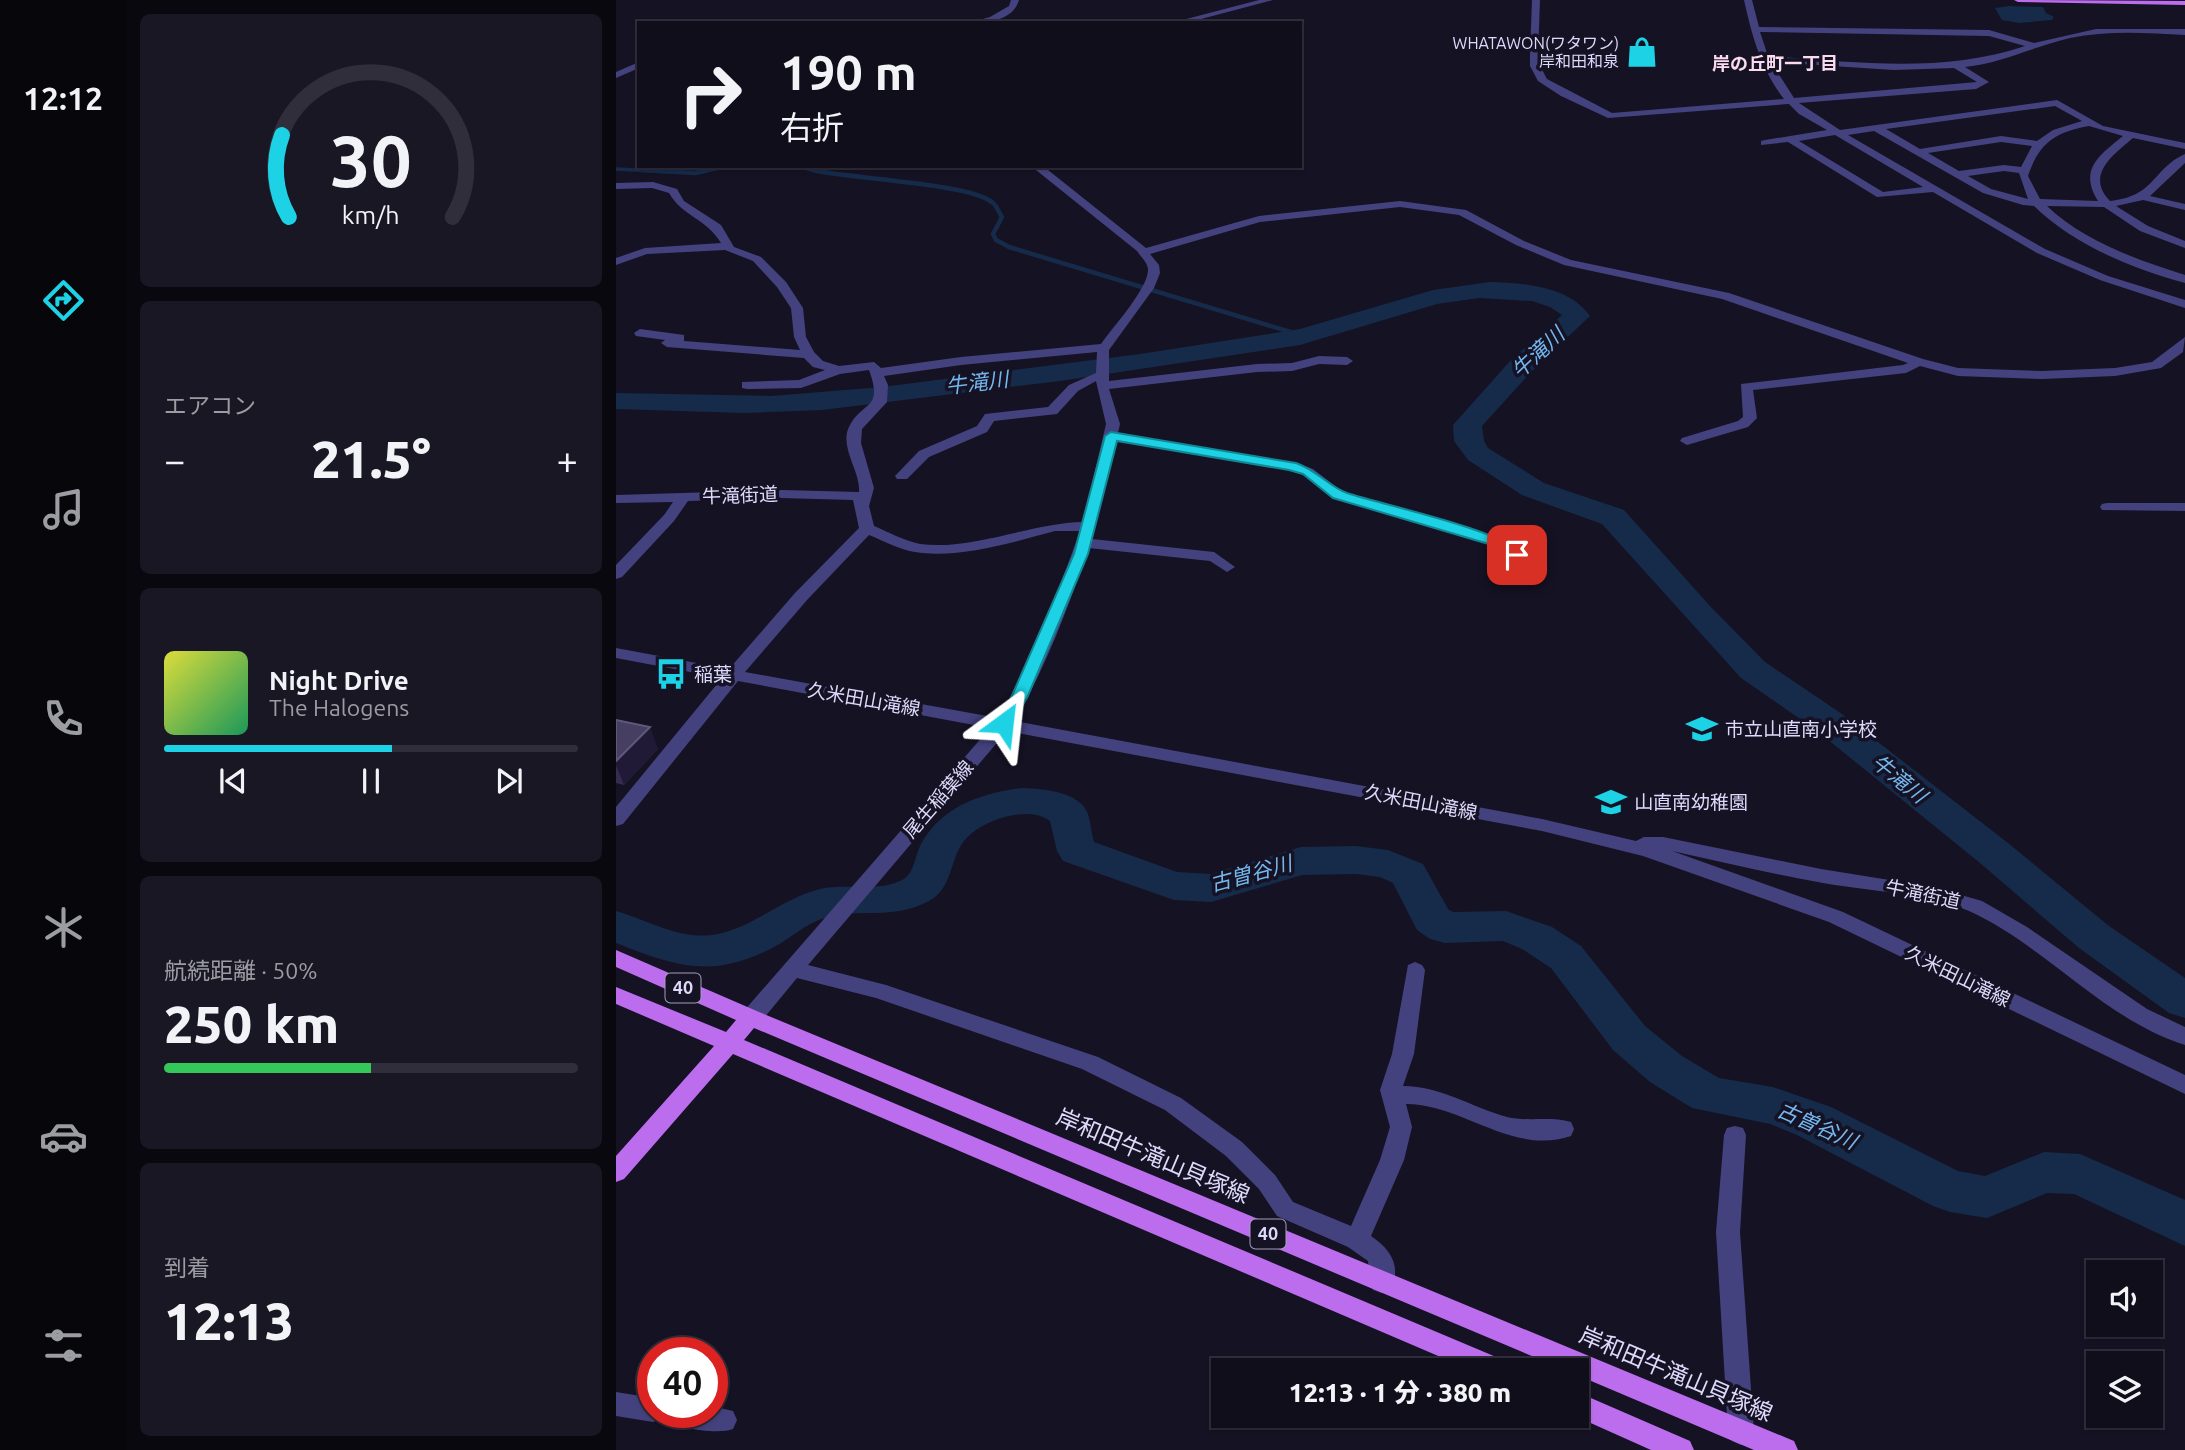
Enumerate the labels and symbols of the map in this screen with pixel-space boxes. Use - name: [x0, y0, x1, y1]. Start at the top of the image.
- place label: WHATAWON(ワタワン) 岸和田和泉: [1453, 34, 1619, 70]
- shop icon: WHATAWON(ワタワン) 岸和田和泉: [1625, 35, 1659, 69]
- district label: 岸の丘町一丁目: [1712, 53, 1838, 73]
- water label: 牛滝川: [1506, 321, 1570, 383]
- water label: 牛滝川: [944, 366, 1012, 398]
- street label: 牛滝街道: [702, 483, 778, 507]
- pin: [1487, 525, 1547, 585]
- bus stop icon: 稲葉: [654, 657, 688, 691]
- place label: 稲葉: [694, 663, 732, 685]
- street label: 久米田山滝線: [806, 678, 922, 720]
- position arrow: [967, 686, 1041, 760]
- school or university icon: 市立山直南小学校: [1685, 712, 1719, 746]
- place label: 市立山直南小学校: [1725, 718, 1877, 740]
- water label: 牛滝川: [1868, 749, 1933, 809]
- street label: 尾生稲葉線: [899, 756, 977, 842]
- street label: 久米田山滝線: [1363, 780, 1479, 824]
- school or university icon: 山直南幼稚園: [1594, 785, 1628, 819]
- place label: 山直南幼稚園: [1634, 791, 1748, 813]
- water label: 古曽谷川: [1207, 850, 1296, 895]
- street label: 牛滝街道: [1884, 875, 1962, 913]
- street label: 久米田山滝線: [1902, 941, 2014, 1011]
- road number: 40: [666, 973, 700, 1002]
- water label: 古曽谷川: [1774, 1097, 1862, 1154]
- street label: 岸和田牛滝山貝塚線: [1053, 1104, 1253, 1207]
- road number: 40: [1250, 1219, 1286, 1248]
- street label: 岸和田牛滝山貝塚線: [1576, 1322, 1776, 1425]
- speed limit sign: 40: [637, 1337, 728, 1428]

